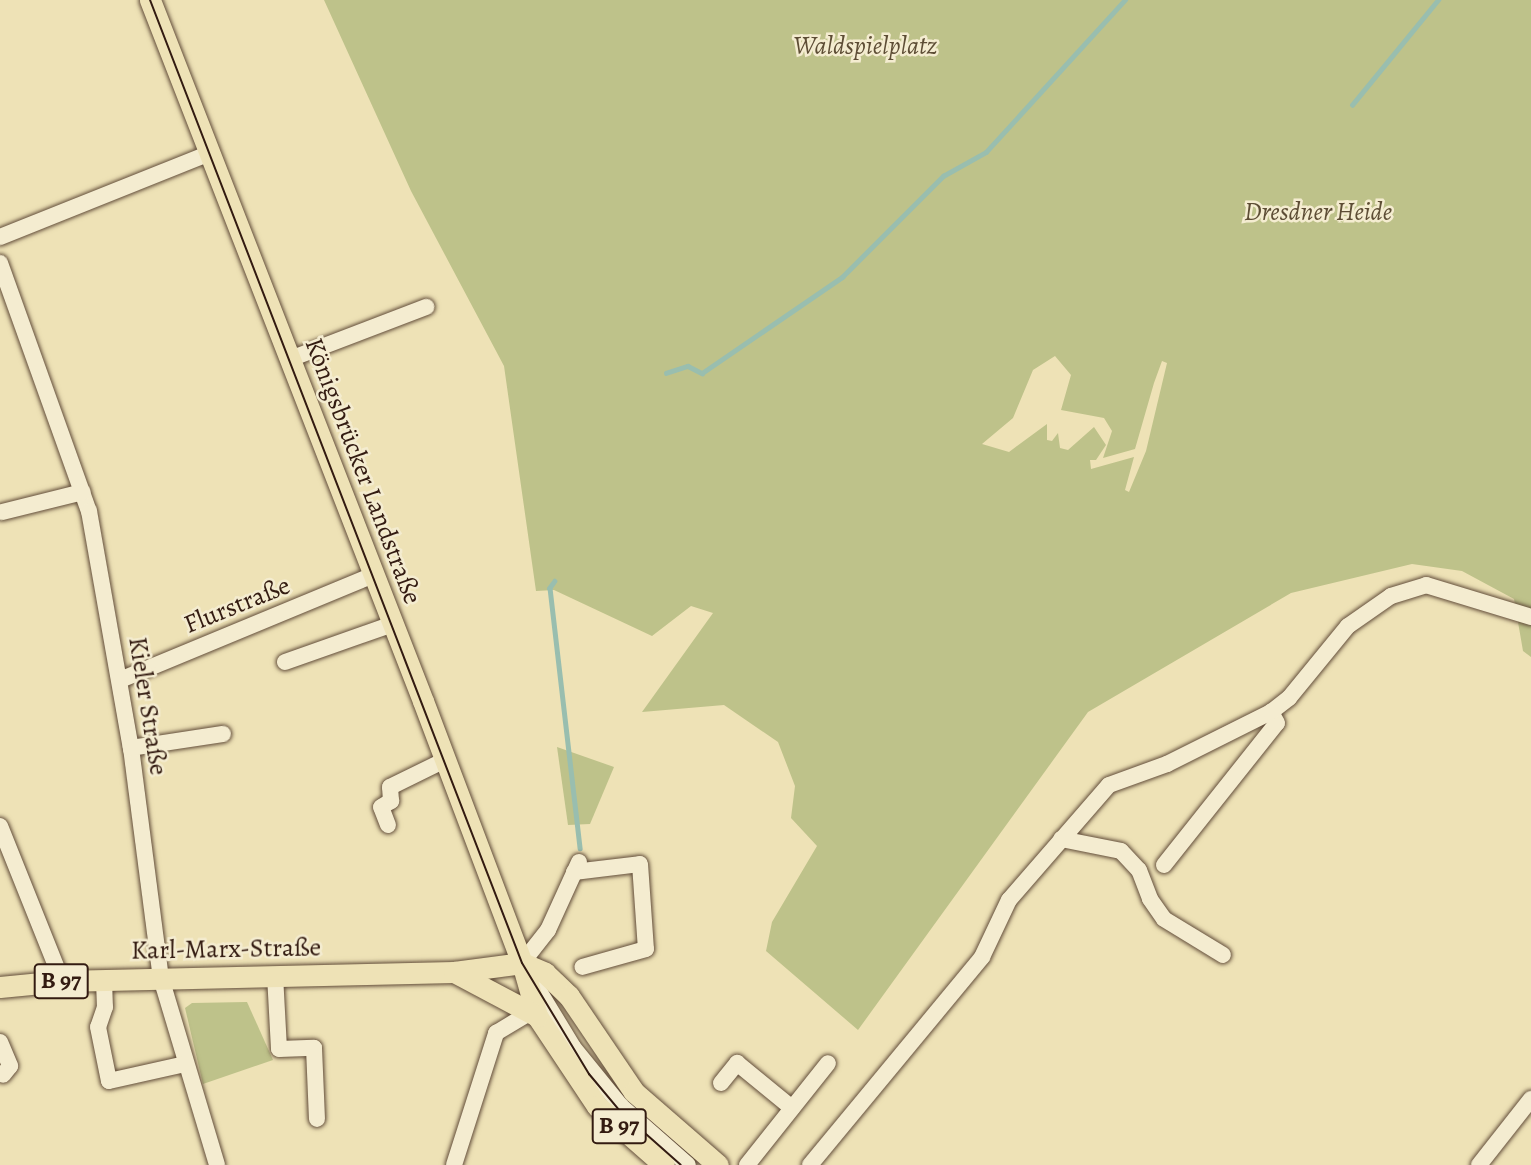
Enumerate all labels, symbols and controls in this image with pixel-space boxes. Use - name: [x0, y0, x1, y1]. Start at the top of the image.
- park label: Waldspielplatz: [793, 30, 937, 62]
- park label: Dresdner Heide: [1244, 196, 1392, 228]
- street label: Königsbrücker Landstraße: [298, 334, 428, 608]
- street label: Flurstraße: [179, 570, 295, 640]
- street label: Kieler Straße: [122, 635, 174, 777]
- street label: Karl-Marx-Straße: [131, 932, 321, 966]
- road number: B 97: [33, 960, 89, 1001]
- road number: B 97: [591, 1106, 647, 1146]

